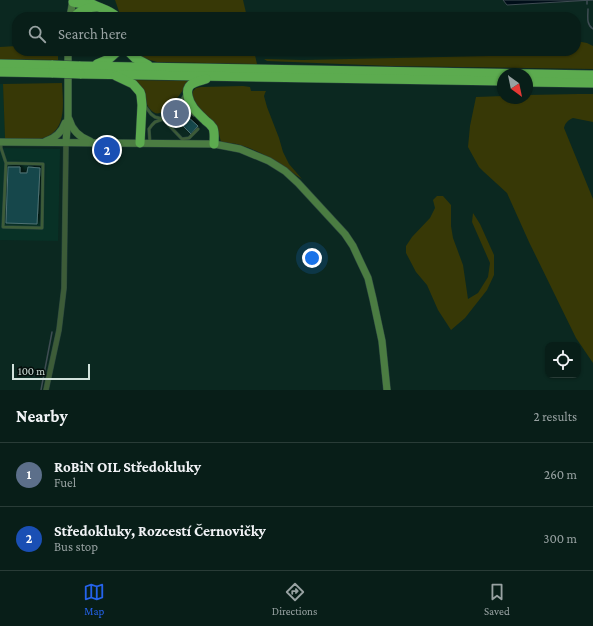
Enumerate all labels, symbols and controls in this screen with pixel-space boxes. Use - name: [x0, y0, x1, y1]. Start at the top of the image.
- search box: [12, 12, 581, 56]
- icon: search: [26, 23, 48, 45]
- text: Search here: [58, 26, 127, 42]
- north arrow: [497, 68, 533, 104]
- pin: 1: [163, 98, 189, 128]
- pin: 2: [94, 135, 120, 165]
- your location: [302, 248, 322, 268]
- map controls: [545, 342, 581, 378]
- button: locate: [545, 342, 581, 378]
- scale bar: [12, 362, 90, 381]
- text: 100 m: [18, 365, 45, 377]
- text: Nearby: [16, 407, 68, 426]
- text: 2 results: [534, 409, 577, 424]
- text: RoBiN OIL Středokluky: [54, 459, 201, 475]
- text: 1: [27, 467, 31, 482]
- text: 260 m: [544, 467, 577, 482]
- text: Fuel: [54, 475, 76, 490]
- text: Středokluky, Rozcestí Černovičky: [54, 523, 266, 539]
- text: 2: [26, 531, 32, 546]
- text: 300 m: [543, 531, 577, 546]
- text: Bus stop: [54, 539, 98, 554]
- tab: Map: [83, 581, 105, 617]
- tab: Directions: [272, 581, 317, 617]
- tab: Saved: [484, 581, 510, 617]

